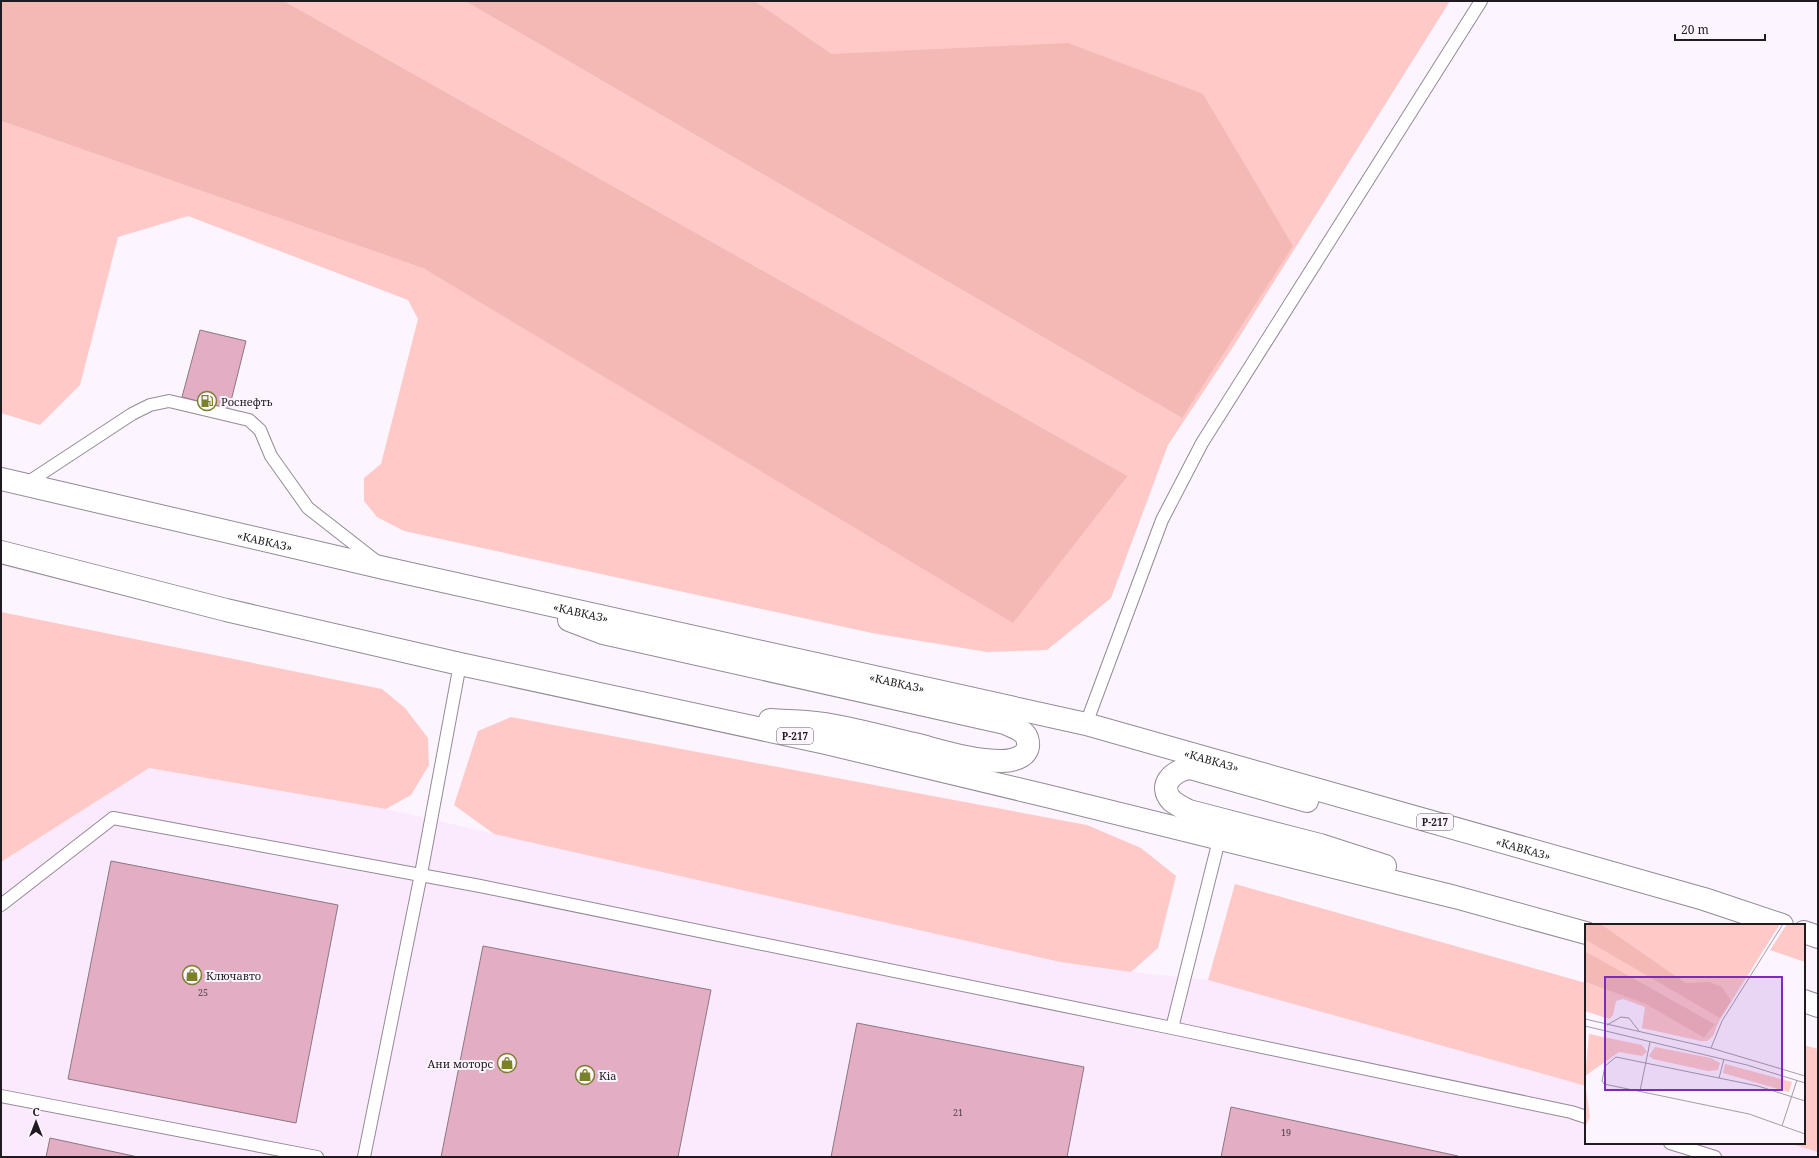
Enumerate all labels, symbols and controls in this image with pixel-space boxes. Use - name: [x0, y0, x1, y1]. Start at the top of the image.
- scale bar: [1675, 16, 1765, 42]
- text: 20 m: [1681, 21, 1709, 38]
- fuel station icon: Роснефть: [196, 390, 218, 412]
- place label: Роснефть: [221, 394, 273, 409]
- street label: «КАВКАЗ»: [236, 527, 294, 554]
- street label: «КАВКАЗ»: [552, 598, 610, 625]
- street label: «КАВКАЗ»: [868, 669, 926, 695]
- road number: Р-217: [777, 728, 813, 744]
- street label: «КАВКАЗ»: [1183, 745, 1241, 774]
- road number: Р-217: [1417, 814, 1453, 830]
- street label: «КАВКАЗ»: [1494, 833, 1553, 863]
- inset map: [1585, 924, 1805, 1144]
- shop icon: Ключавто: [181, 964, 203, 986]
- place label: Ключавто: [206, 968, 261, 983]
- house number: 25: [198, 986, 208, 999]
- shop icon: Ани моторс: [496, 1052, 518, 1074]
- place label: Ани моторс: [428, 1056, 494, 1071]
- shop icon: Kia: [574, 1064, 596, 1086]
- place label: Kia: [599, 1068, 616, 1083]
- north arrow: [16, 1102, 56, 1142]
- text: С: [32, 1104, 40, 1119]
- house number: 21: [953, 1106, 963, 1119]
- house number: 19: [1281, 1126, 1291, 1139]

